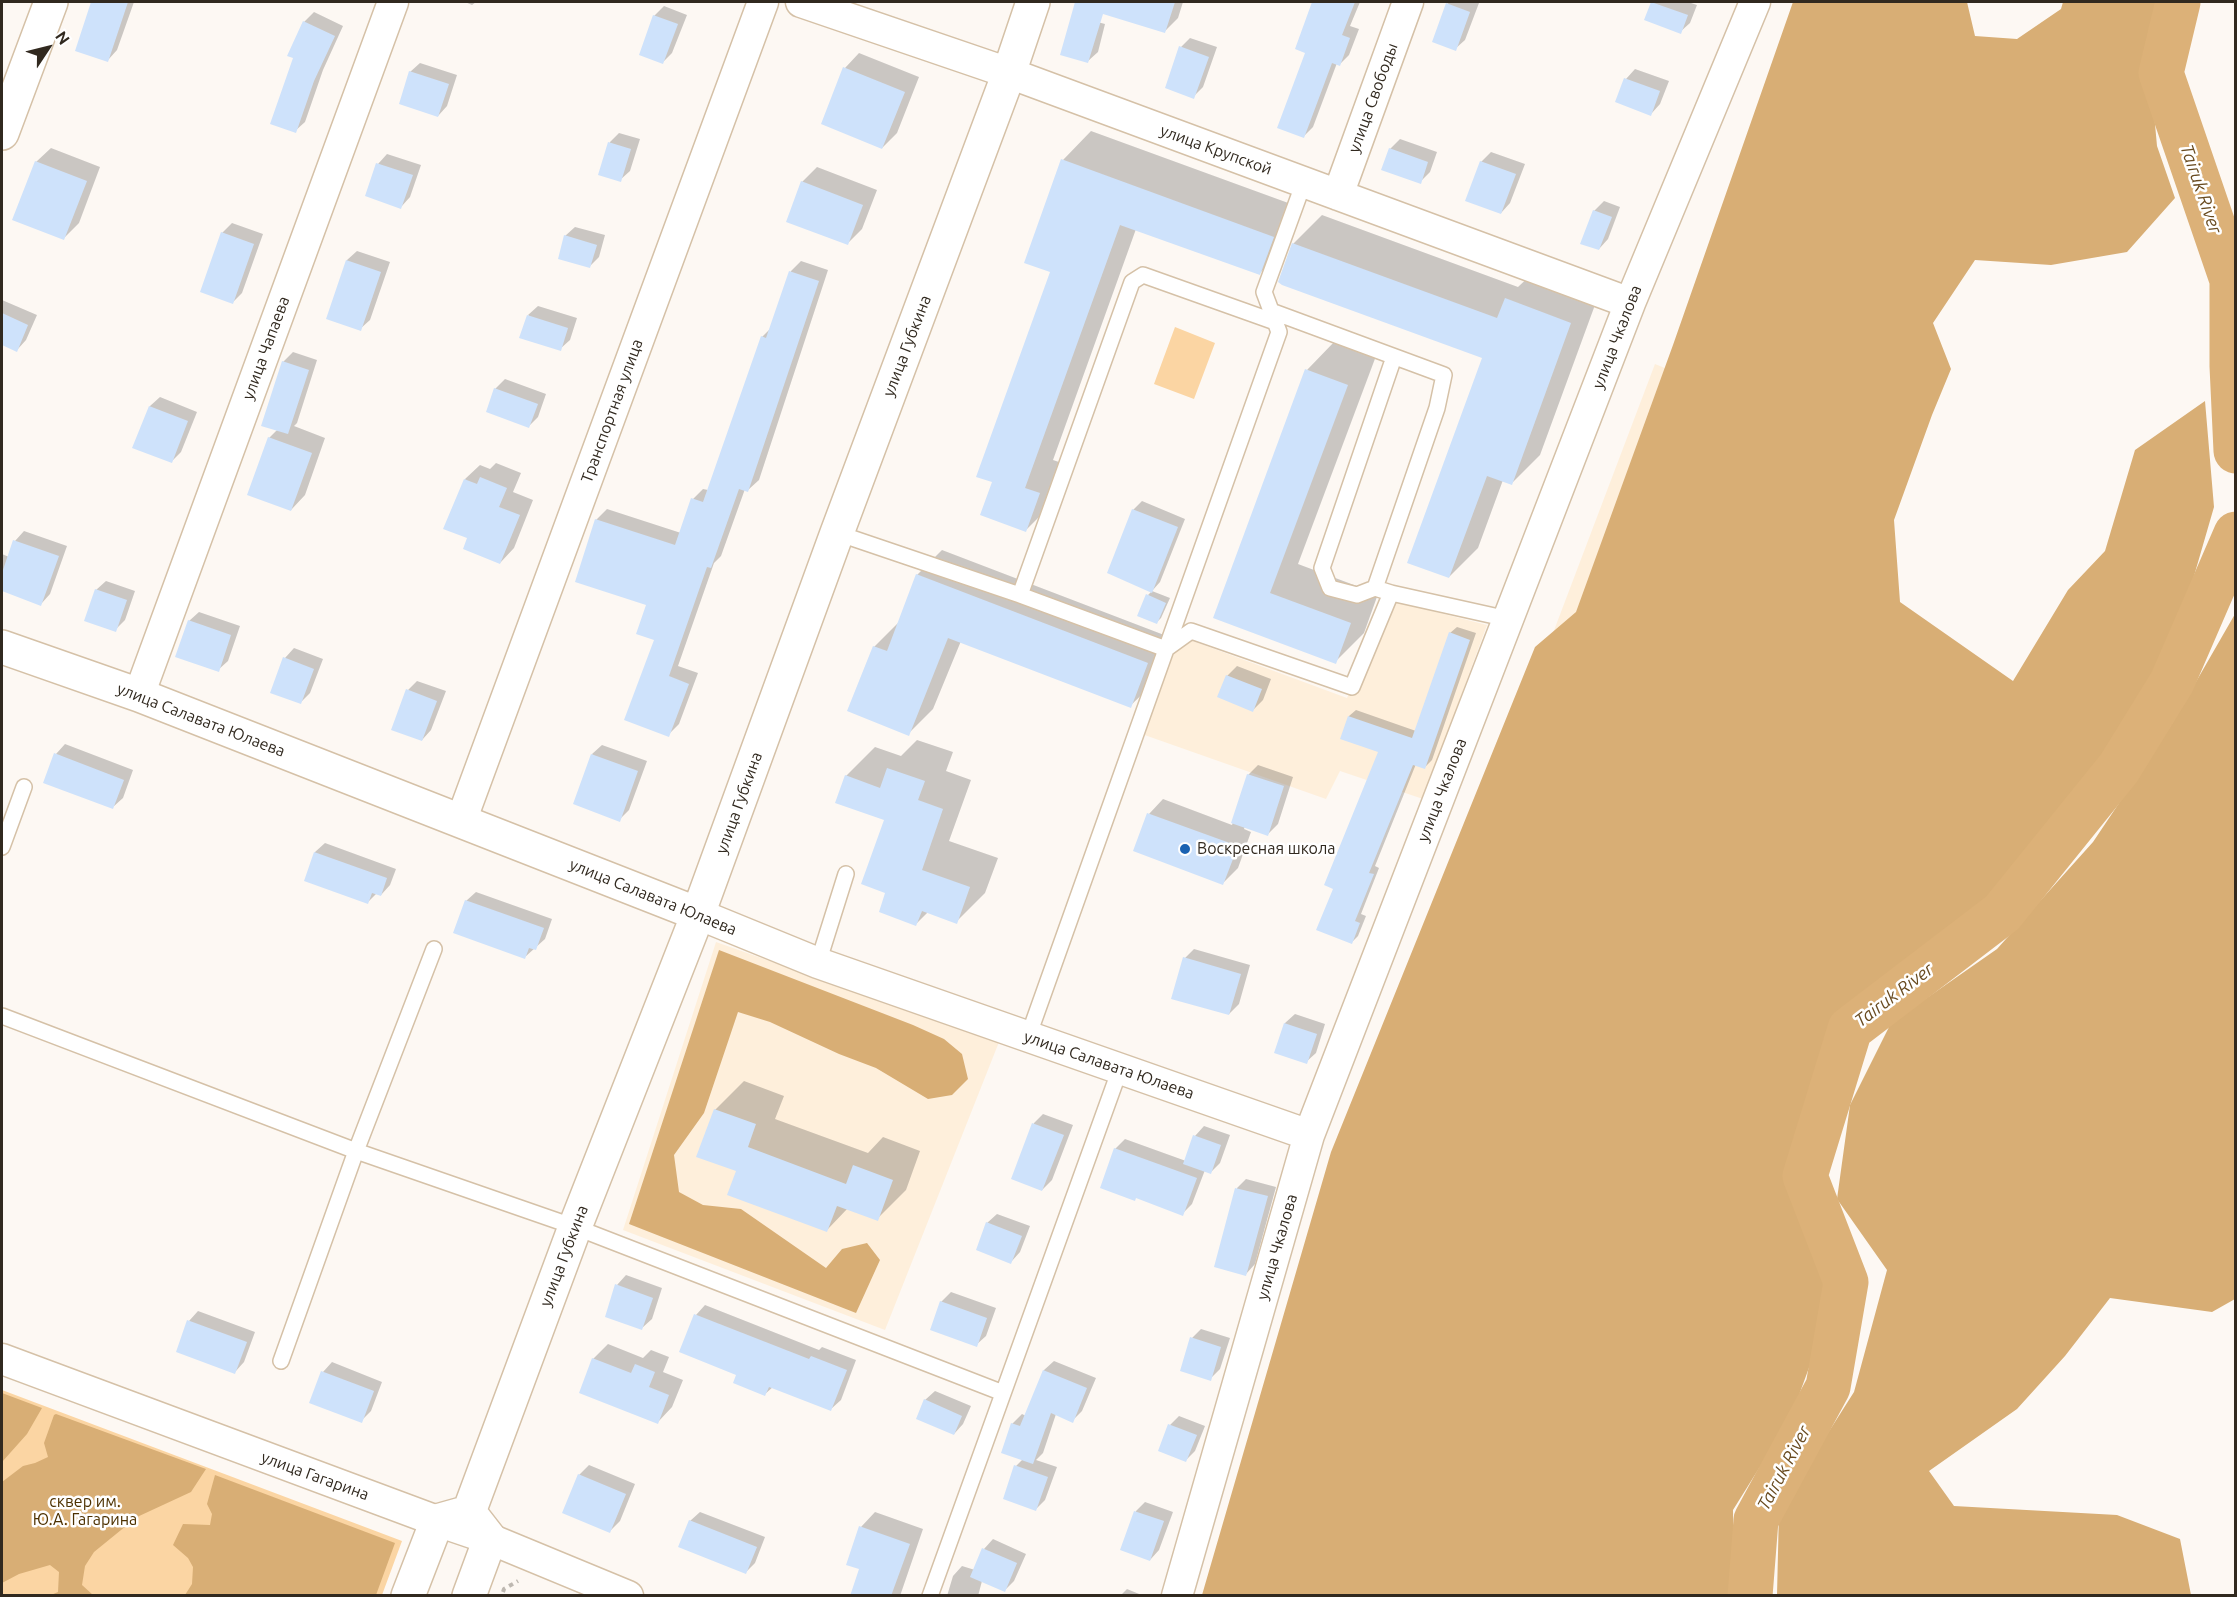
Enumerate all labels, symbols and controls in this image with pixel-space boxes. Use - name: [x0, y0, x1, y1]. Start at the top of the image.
- north arrow: [18, 18, 78, 78]
- text: N: [52, 28, 74, 48]
- street label: улица Свободы: [1344, 40, 1402, 156]
- street label: улица Крупской: [1157, 121, 1275, 179]
- water label: Tairuk River: [2176, 142, 2226, 236]
- street label: улица Чкалова: [1588, 282, 1646, 392]
- street label: улица Губкина: [879, 293, 935, 399]
- street label: улица Чапаева: [238, 294, 294, 402]
- street label: Транспортная улица: [577, 337, 647, 485]
- street label: улица Салавата Юлаева: [114, 679, 288, 761]
- street label: улица Чкалова: [1413, 735, 1471, 845]
- street label: улица Губкина: [712, 749, 766, 857]
- place label: Воскресная школа: [1197, 839, 1336, 859]
- marker: Воскресная школа: [1178, 842, 1192, 856]
- street label: улица Салавата Юлаева: [567, 855, 739, 939]
- water label: Tairuk River: [1850, 958, 1938, 1032]
- street label: улица Салавата Юлаева: [1021, 1027, 1197, 1103]
- street label: улица Чкалова: [1253, 1192, 1301, 1302]
- street label: улица Губкина: [536, 1203, 592, 1309]
- water label: Tairuk River: [1753, 1422, 1815, 1514]
- street label: улица Гагарина: [258, 1448, 372, 1504]
- park label: сквер им. Ю.А. Гагарина: [33, 1492, 137, 1530]

